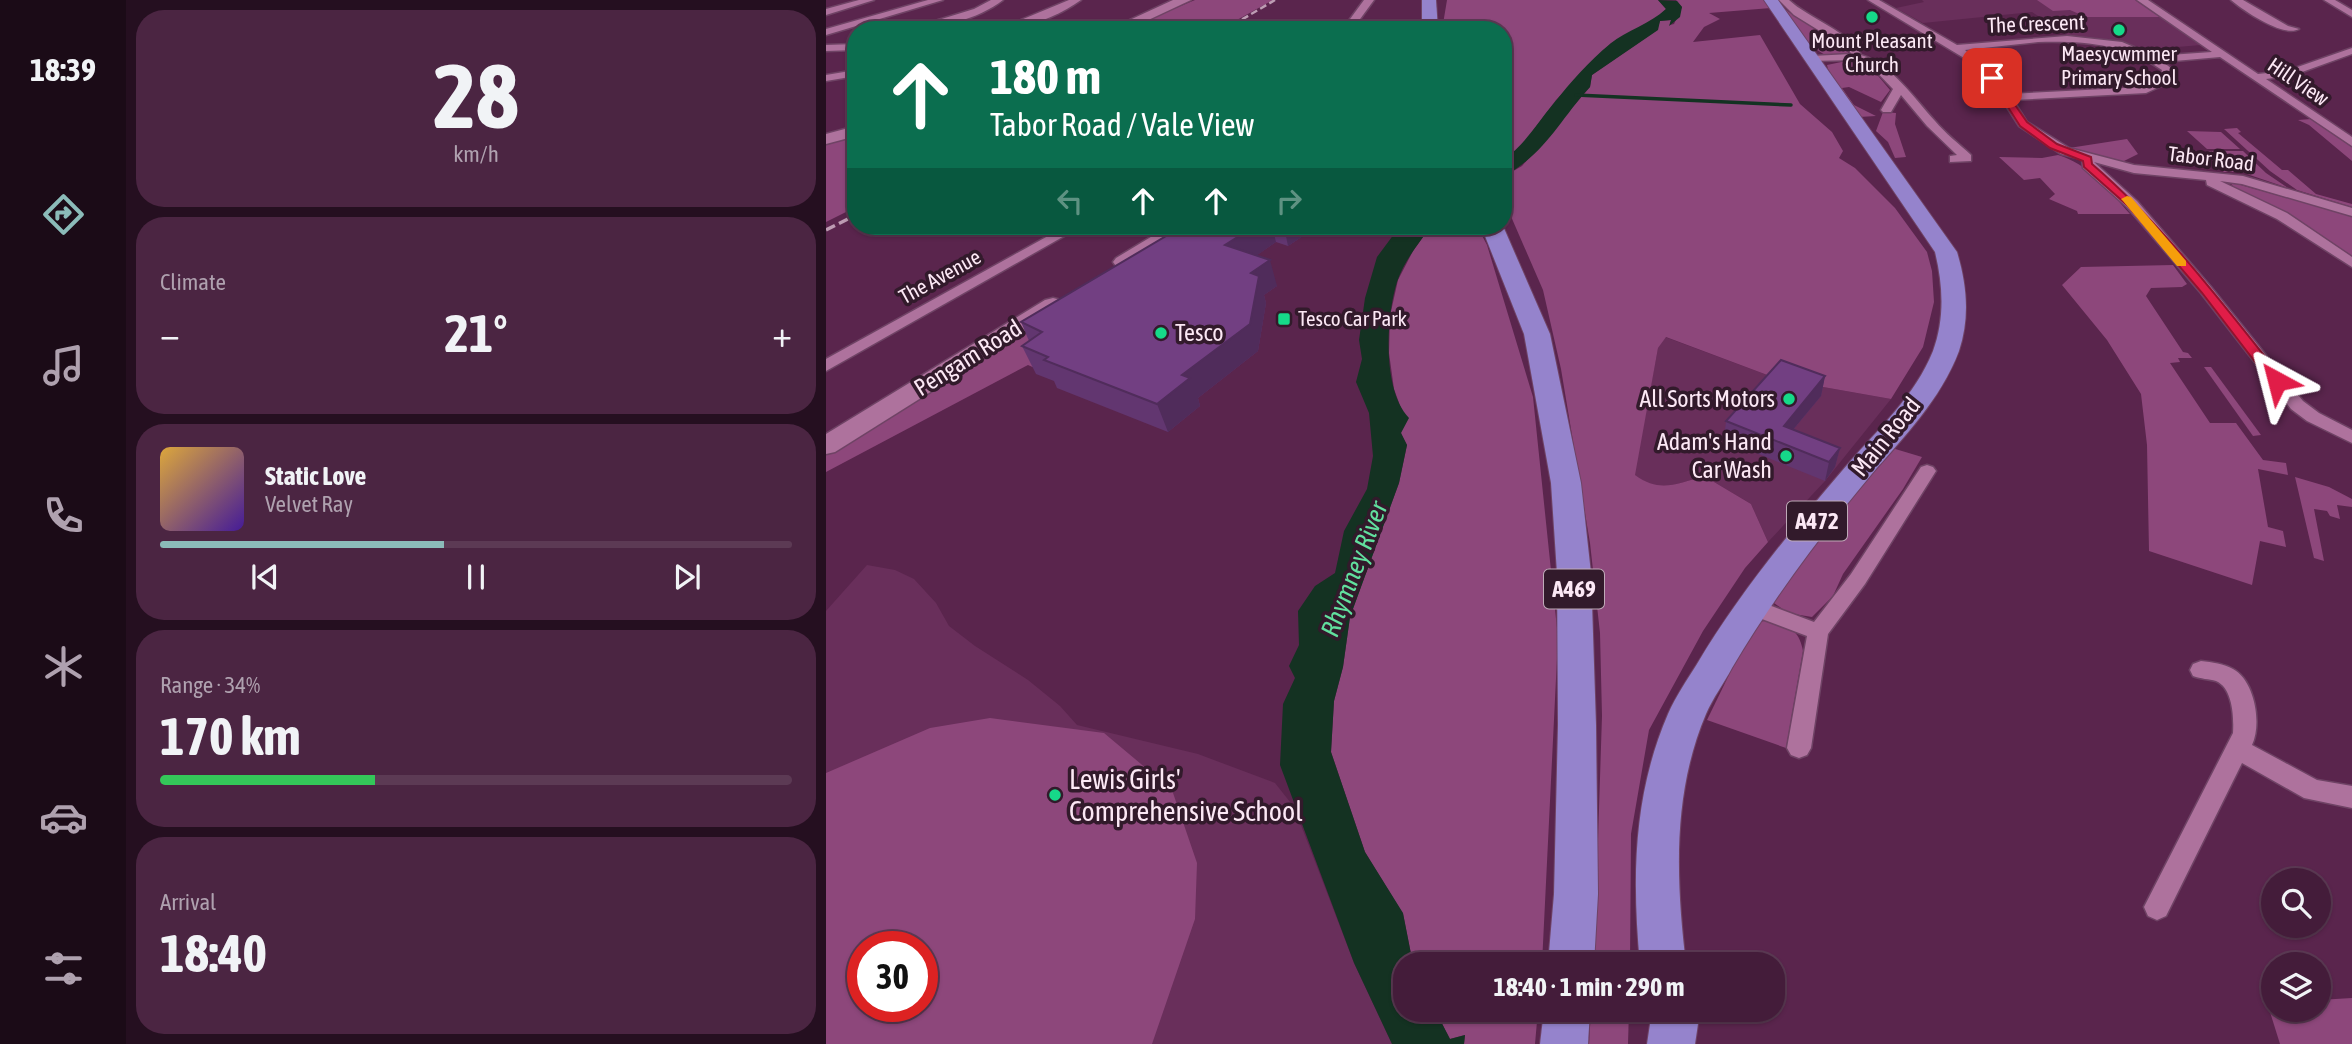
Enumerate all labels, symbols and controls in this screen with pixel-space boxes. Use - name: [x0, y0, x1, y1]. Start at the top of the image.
- marker: Mount Pleasant Church: [1864, 9, 1880, 25]
- street label: The Crescent: [1987, 9, 2085, 37]
- marker: Maesycwmmer Primary School: [2111, 22, 2127, 38]
- place label: Mount Pleasant Church: [1811, 28, 1933, 76]
- place label: Maesycwmmer Primary School: [2061, 41, 2178, 89]
- text: 28: [433, 43, 519, 147]
- text: 180 m: [990, 48, 1101, 104]
- pin: [1962, 48, 2022, 108]
- icon: ahead: [875, 49, 966, 140]
- text: 18:39: [30, 51, 96, 88]
- street label: Hill View: [2264, 52, 2334, 110]
- icon: arrive: [1973, 59, 2011, 97]
- text: Tabor Road / Vale View: [990, 106, 1254, 143]
- text: km/h: [453, 141, 499, 167]
- street label: Tabor Road: [2167, 141, 2256, 175]
- icon: left: [1051, 182, 1089, 220]
- icon: ahead: [1124, 182, 1162, 220]
- icon: ahead: [1197, 182, 1235, 220]
- icon: right: [1270, 182, 1308, 220]
- icon: directions: [39, 190, 88, 239]
- street label: The Avenue: [895, 244, 984, 308]
- text: Climate: [160, 269, 226, 295]
- text: 21°: [444, 303, 508, 363]
- place label: Tesco Car Park: [1298, 306, 1407, 330]
- marker: Tesco Car Park: [1276, 311, 1292, 327]
- text: −: [160, 312, 180, 355]
- text: +: [772, 312, 792, 355]
- street label: Pengam Road: [909, 314, 1026, 401]
- place label: Tesco: [1175, 319, 1224, 346]
- marker: Tesco: [1153, 325, 1169, 341]
- icon: music: [39, 341, 88, 390]
- position arrow: [2240, 344, 2314, 418]
- place label: All Sorts Motors: [1639, 385, 1775, 412]
- marker: All Sorts Motors: [1781, 391, 1797, 407]
- street label: Main Road: [1846, 392, 1926, 482]
- place label: Adam's Hand Car Wash: [1657, 428, 1772, 483]
- marker: Adam's Hand Car Wash: [1778, 448, 1794, 464]
- text: Static Love: [265, 461, 366, 491]
- icon: phone: [39, 491, 88, 540]
- text: Velvet Ray: [265, 491, 353, 517]
- water label: Rhymney River: [1314, 496, 1394, 641]
- road number: A472: [1787, 502, 1847, 540]
- icon: previous: [246, 558, 284, 596]
- icon: pause: [457, 558, 495, 596]
- icon: next: [668, 558, 706, 596]
- road number: A469: [1544, 569, 1604, 608]
- icon: climate: [39, 642, 88, 691]
- text: Range · 34%: [160, 672, 260, 698]
- text: 170 km: [160, 706, 301, 766]
- place label: Lewis Girls' Comprehensive School: [1069, 763, 1303, 827]
- marker: Lewis Girls' Comprehensive School: [1047, 787, 1063, 803]
- icon: car: [39, 793, 88, 842]
- map controls: [2261, 868, 2331, 1022]
- button: search: [2261, 868, 2331, 938]
- text: Arrival: [160, 889, 216, 915]
- text: 18:40: [160, 923, 267, 983]
- speed limit sign: 30: [847, 931, 938, 1022]
- icon: filters: [39, 944, 88, 993]
- button: layers: [2261, 952, 2331, 1022]
- text: 18:40 · 1 min · 290 m: [1494, 972, 1684, 1002]

